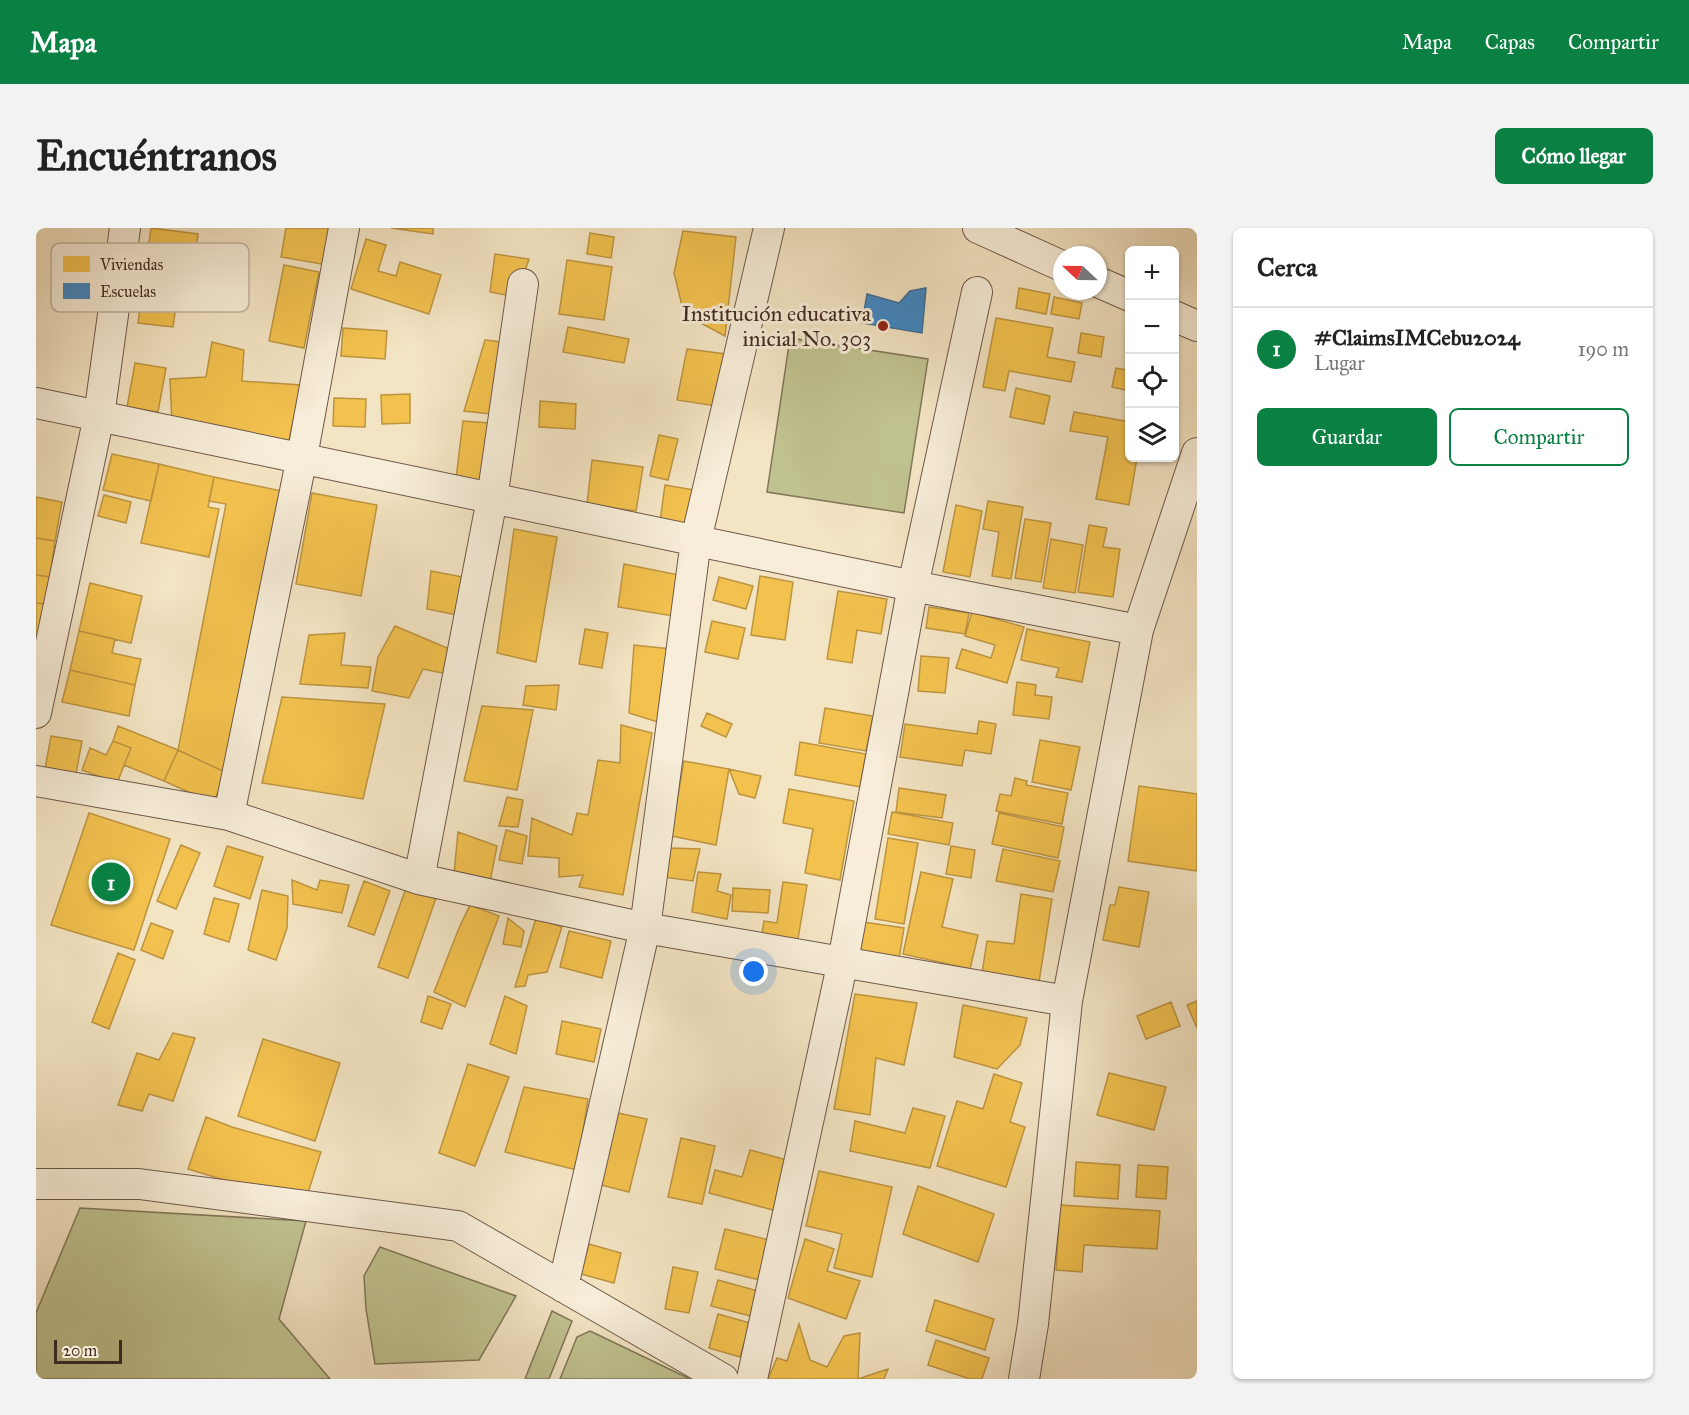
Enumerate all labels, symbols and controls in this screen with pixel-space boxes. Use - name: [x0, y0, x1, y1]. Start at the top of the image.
- text: Mapa: [30, 25, 97, 60]
- text: Mapa: [1402, 29, 1452, 55]
- text: Capas: [1485, 29, 1535, 55]
- text: Compartir: [1568, 29, 1659, 55]
- button: Cómo llegar: [1495, 128, 1653, 184]
- text: Encuéntranos: [36, 130, 277, 182]
- legend: [51, 243, 249, 312]
- north arrow: [1053, 246, 1107, 300]
- map controls: [1125, 246, 1179, 462]
- button: +: [1125, 246, 1179, 300]
- text: Cerca: [1257, 251, 1317, 283]
- text: Viviendas: [99, 255, 164, 274]
- text: Escuelas: [100, 282, 156, 301]
- place label: Institución educativa inicial No. 303: [681, 300, 872, 352]
- button: −: [1125, 300, 1179, 354]
- marker: Institución educativa inicial No. 303: [876, 319, 890, 333]
- text: #ClaimsIMCebu2024: [1314, 324, 1520, 351]
- text: 1: [1273, 337, 1280, 361]
- text: 190 m: [1578, 337, 1629, 361]
- text: Lugar: [1314, 351, 1365, 375]
- button: locate: [1125, 354, 1179, 408]
- button: layers: [1125, 408, 1179, 462]
- button: Guardar: [1257, 408, 1437, 466]
- button: Compartir: [1449, 408, 1629, 466]
- pin: 1: [92, 860, 130, 904]
- your location: [739, 957, 768, 986]
- scale bar: [54, 1337, 122, 1364]
- text: 20 m: [63, 1341, 97, 1360]

